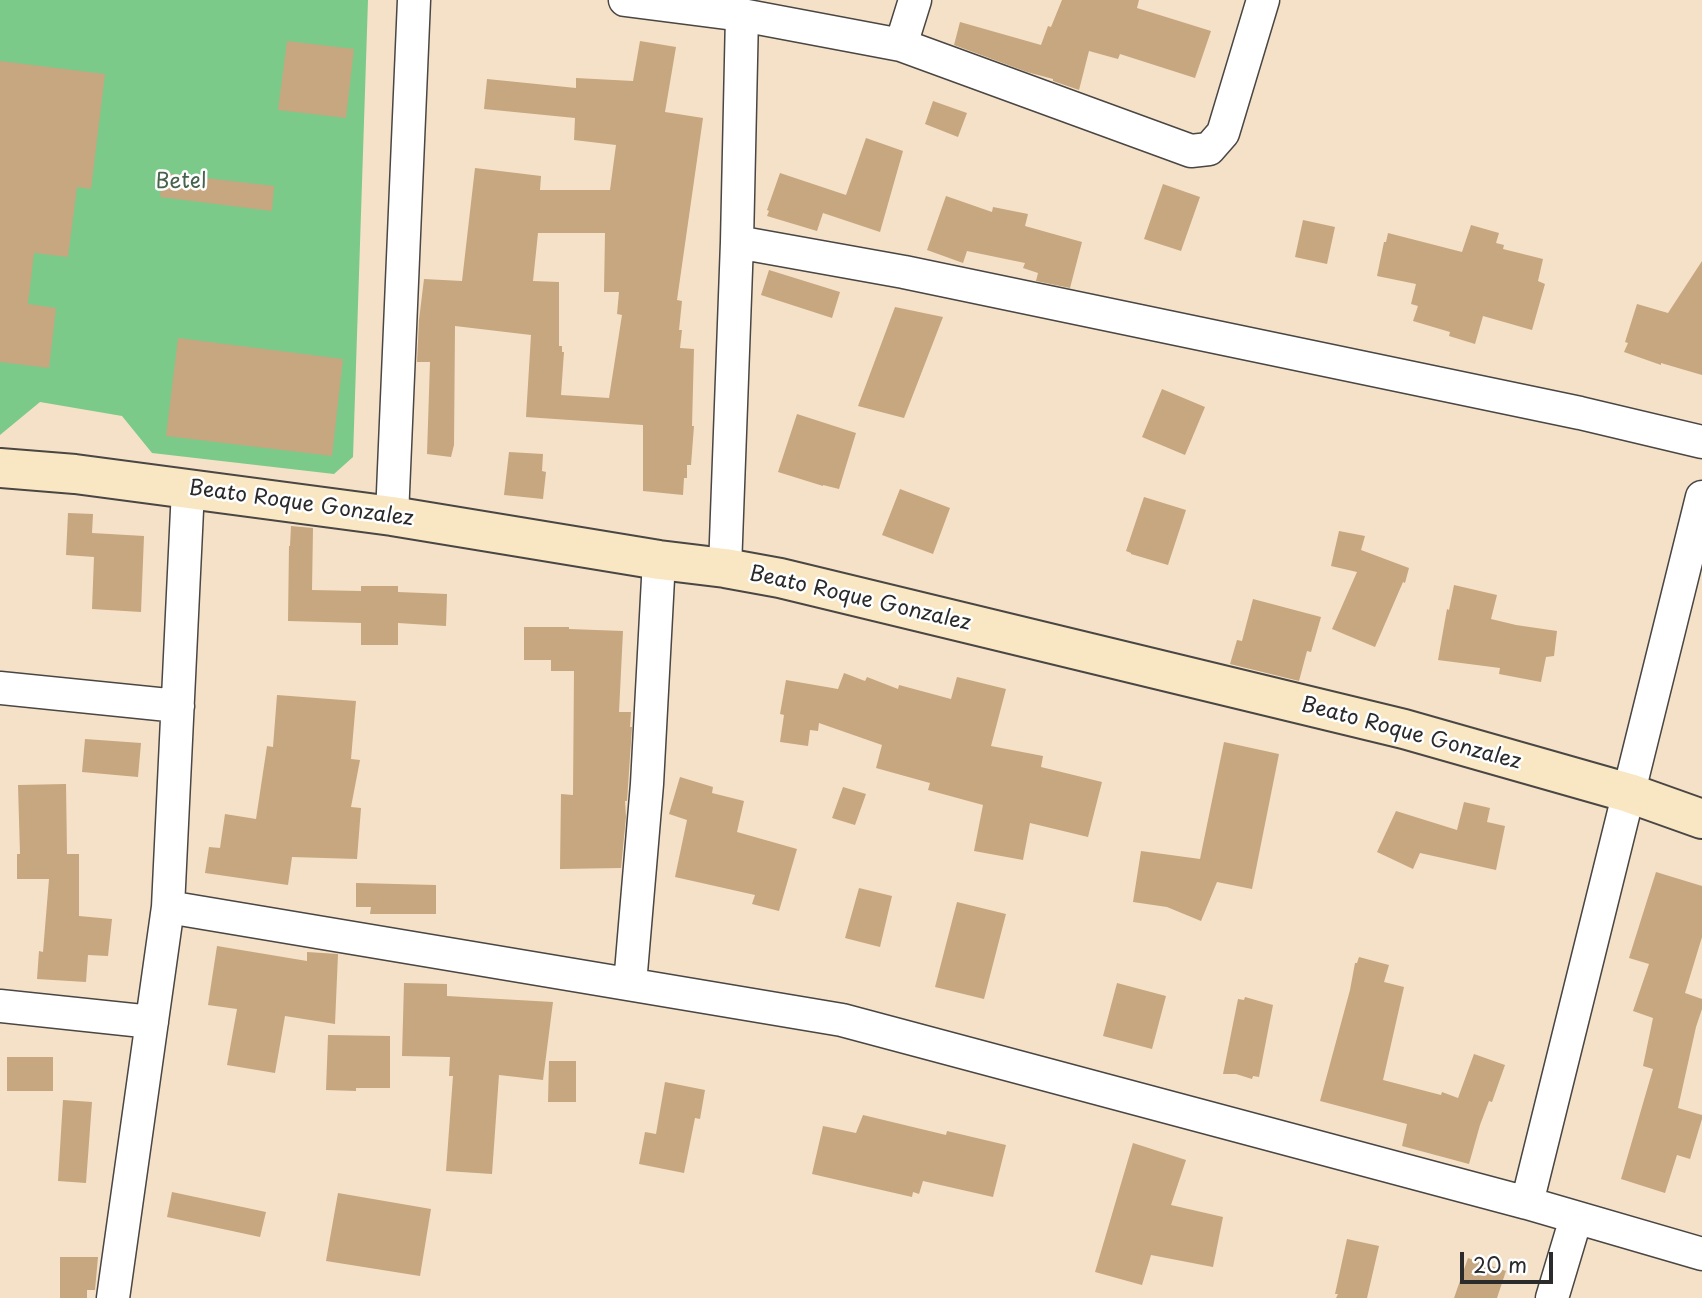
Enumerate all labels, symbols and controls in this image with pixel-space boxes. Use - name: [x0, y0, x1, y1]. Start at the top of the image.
- park label: Betel: [156, 169, 206, 195]
- street label: Beato Roque Gonzalez: [187, 476, 415, 532]
- street label: Beato Roque Gonzalez: [747, 561, 973, 637]
- street label: Beato Roque Gonzalez: [1298, 693, 1524, 775]
- scale bar: [1464, 1238, 1557, 1282]
- text: 20 m: [1473, 1248, 1527, 1280]

